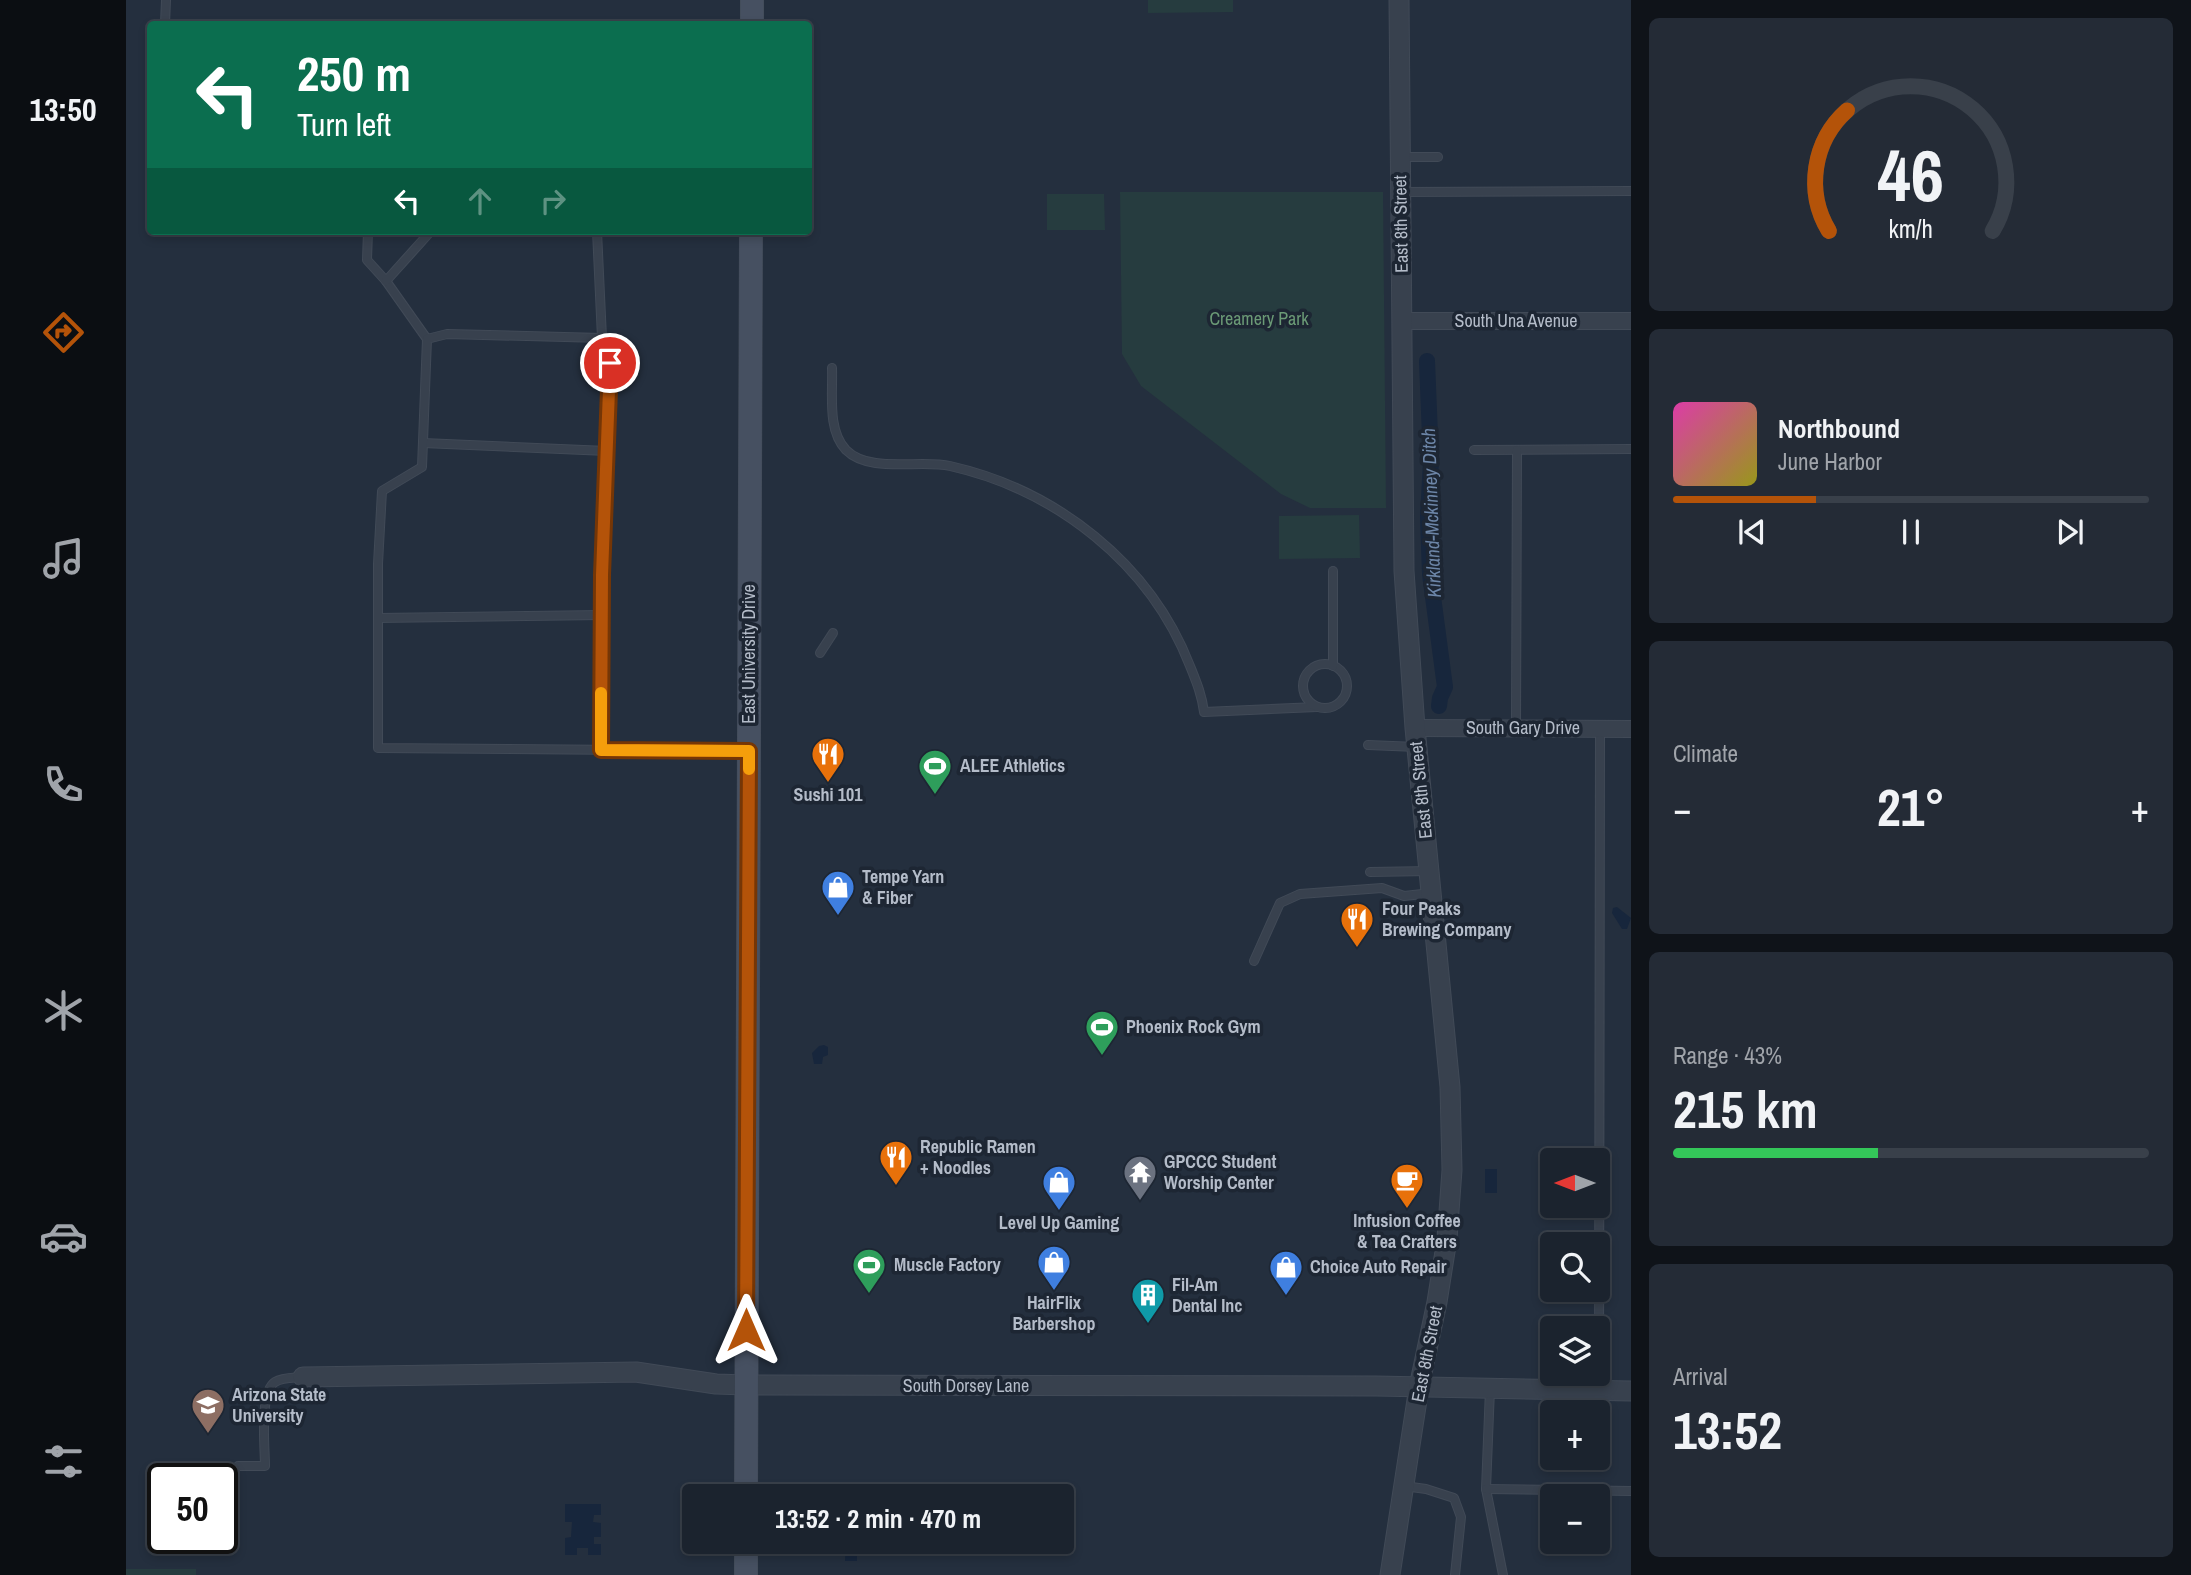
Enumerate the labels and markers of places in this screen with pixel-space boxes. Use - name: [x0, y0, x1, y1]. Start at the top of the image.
- pin: [580, 333, 640, 393]
- restaurant icon: Sushi 101: [809, 735, 847, 784]
- sports icon: ALEE Athletics: [916, 747, 954, 796]
- place label: ALEE Athletics: [960, 753, 1065, 778]
- place label: Sushi 101: [794, 782, 863, 807]
- place label: Tempe Yarn & Fiber: [862, 864, 944, 910]
- shop icon: Tempe Yarn & Fiber: [819, 868, 857, 917]
- place label: Four Peaks Brewing Company: [1382, 896, 1512, 942]
- restaurant icon: Four Peaks Brewing Company: [1338, 900, 1376, 949]
- sports icon: Phoenix Rock Gym: [1083, 1008, 1121, 1057]
- place label: Phoenix Rock Gym: [1126, 1014, 1261, 1039]
- place label: Republic Ramen + Noodles: [920, 1134, 1036, 1180]
- restaurant icon: Republic Ramen + Noodles: [877, 1138, 915, 1187]
- place label: GPCCC Student Worship Center: [1164, 1149, 1276, 1195]
- temple icon: GPCCC Student Worship Center: [1121, 1153, 1159, 1202]
- cafe icon: Infusion Coffee & Tea Crafters: [1388, 1161, 1426, 1210]
- shop icon: Level Up Gaming: [1040, 1163, 1078, 1212]
- place label: Infusion Coffee & Tea Crafters: [1353, 1208, 1461, 1254]
- place label: Level Up Gaming: [999, 1210, 1119, 1235]
- shop icon: HairFlix Barbershop: [1035, 1243, 1073, 1292]
- sports icon: Muscle Factory: [850, 1246, 888, 1295]
- shop icon: Choice Auto Repair: [1267, 1248, 1305, 1297]
- place label: Muscle Factory: [894, 1252, 1002, 1277]
- place label: Choice Auto Repair: [1310, 1254, 1447, 1279]
- place label: Fil-Am Dental Inc: [1172, 1272, 1243, 1318]
- building icon: Fil-Am Dental Inc: [1129, 1276, 1167, 1325]
- place label: HairFlix Barbershop: [1013, 1290, 1095, 1336]
- place label: Arizona State University: [232, 1382, 326, 1428]
- school or university icon: Arizona State University: [189, 1386, 227, 1435]

